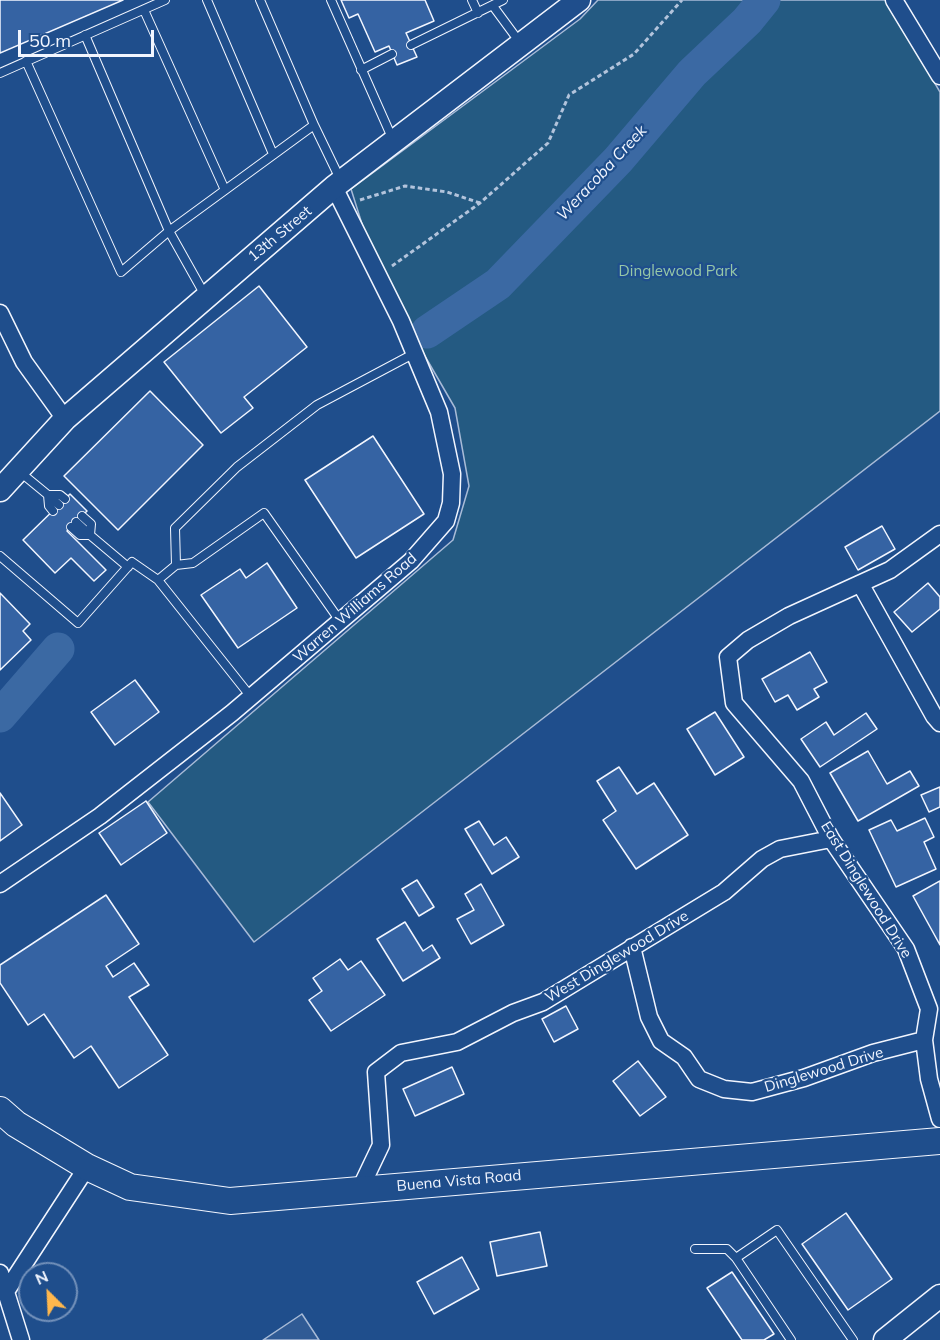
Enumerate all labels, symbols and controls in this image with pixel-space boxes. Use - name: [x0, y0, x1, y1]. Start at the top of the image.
- scale bar: [21, 18, 158, 56]
- text: 50 m: [29, 29, 71, 52]
- water label: Weracoba Creek: [553, 121, 651, 225]
- street label: 13th Street: [245, 202, 315, 266]
- park label: Dinglewood Park: [619, 262, 737, 280]
- street label: Warren Williams Road: [290, 549, 420, 667]
- street label: East Dinglewood Drive: [817, 818, 915, 962]
- street label: West Dinglewood Drive: [542, 907, 692, 1007]
- street label: Dinglewood Drive: [762, 1043, 886, 1097]
- street label: Buena Vista Road: [396, 1167, 522, 1195]
- north arrow: [18, 1262, 78, 1322]
- text: N: [32, 1266, 51, 1289]

